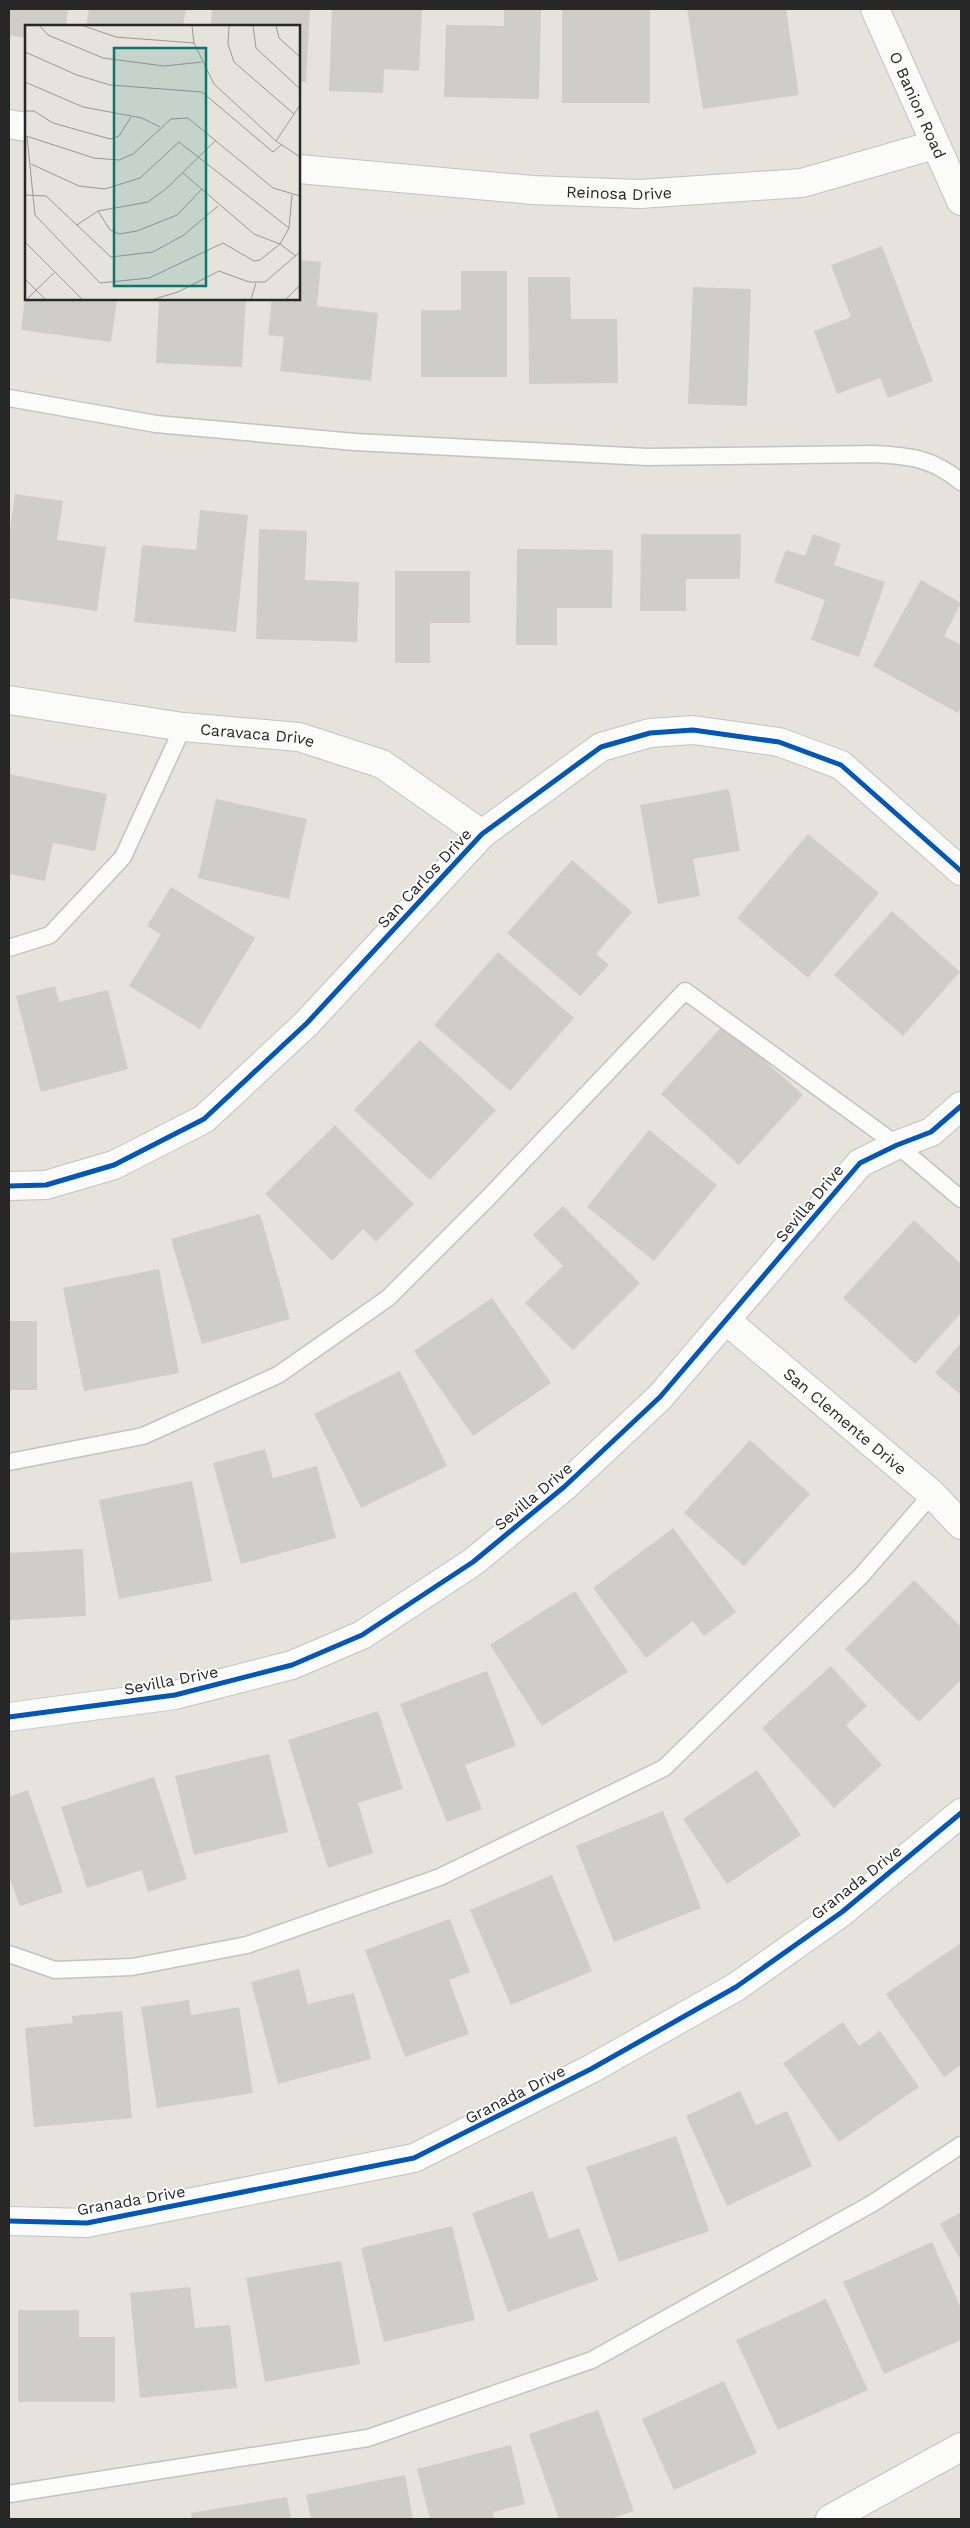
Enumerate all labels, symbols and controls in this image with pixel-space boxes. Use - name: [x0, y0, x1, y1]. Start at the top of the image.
- inset map: [25, 25, 300, 300]
- street label: O Banion Road: [885, 49, 950, 161]
- street label: Reinosa Drive: [566, 182, 673, 204]
- street label: Caravaca Drive: [199, 720, 317, 752]
- street label: San Carlos Drive: [373, 825, 475, 932]
- street label: Sevilla Drive: [771, 1161, 847, 1246]
- street label: San Clemente Drive: [780, 1364, 911, 1479]
- street label: Sevilla Drive: [491, 1458, 576, 1534]
- street label: Sevilla Drive: [122, 1662, 220, 1699]
- street label: Granada Drive: [807, 1841, 905, 1924]
- street label: Granada Drive: [462, 2061, 568, 2128]
- street label: Granada Drive: [75, 2182, 187, 2219]

